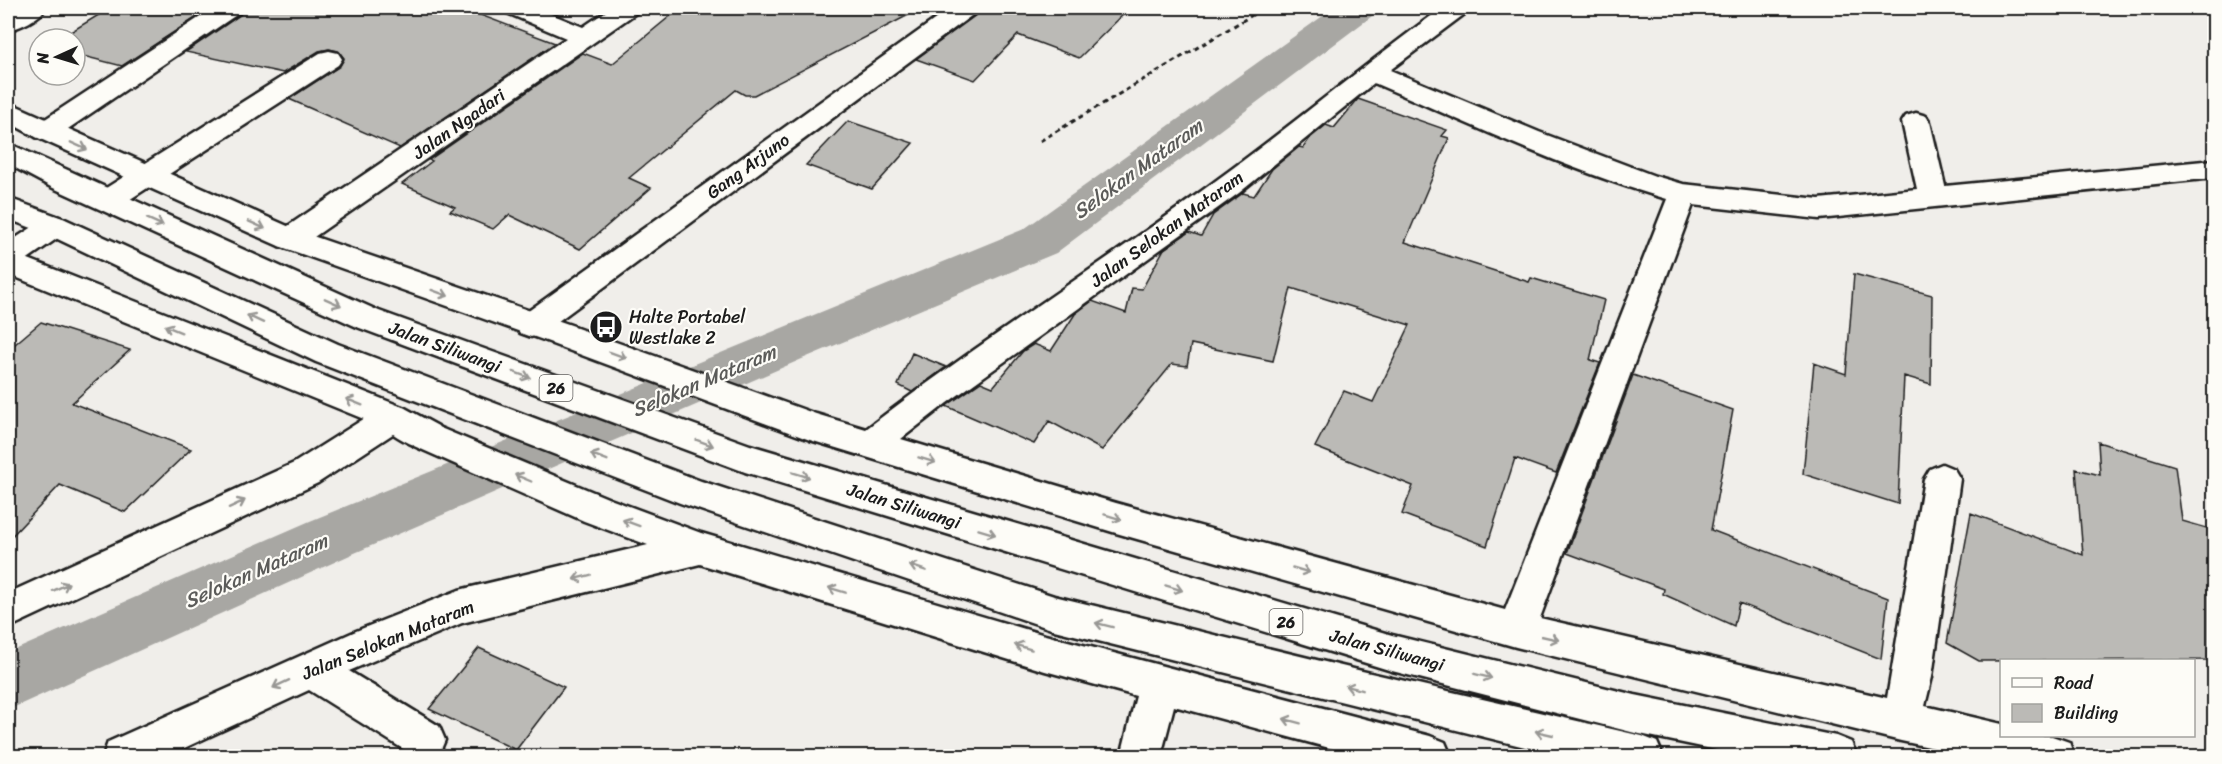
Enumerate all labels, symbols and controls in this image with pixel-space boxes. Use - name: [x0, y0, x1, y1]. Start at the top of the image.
- north arrow: [27, 27, 87, 87]
- text: N: [28, 51, 57, 66]
- street label: Jalan Ngadari: [405, 79, 513, 169]
- water label: Selokan Mataram: [1065, 109, 1212, 228]
- street label: Gang Arjuno: [699, 124, 797, 208]
- one-way arrow: [70, 142, 88, 153]
- street label: Jalan Selokan Mataram: [1083, 162, 1251, 296]
- one-way arrow: [146, 216, 164, 228]
- one-way arrow: [248, 220, 266, 231]
- one-way arrow: [430, 288, 449, 299]
- one-way arrow: [323, 297, 341, 309]
- place label: Halte Portabel Westlake 2: [629, 301, 746, 354]
- bus stop icon: Halte Portabel Westlake 2: [588, 309, 624, 345]
- street label: Jalan Siliwangi: [383, 312, 507, 383]
- one-way arrow: [246, 313, 264, 325]
- one-way arrow: [165, 323, 183, 334]
- water label: Selokan Mataram: [626, 334, 783, 427]
- one-way arrow: [608, 350, 627, 361]
- one-way arrow: [512, 371, 530, 382]
- road number: 26: [540, 375, 572, 401]
- one-way arrow: [346, 396, 364, 407]
- one-way arrow: [695, 438, 713, 449]
- one-way arrow: [590, 450, 609, 461]
- one-way arrow: [917, 455, 936, 466]
- one-way arrow: [791, 470, 810, 481]
- one-way arrow: [515, 472, 533, 483]
- street label: Jalan Siliwangi: [842, 473, 966, 539]
- one-way arrow: [228, 498, 246, 510]
- one-way arrow: [1103, 512, 1122, 523]
- one-way arrow: [623, 516, 641, 527]
- water label: Selokan Mataram: [178, 523, 335, 618]
- one-way arrow: [977, 527, 996, 538]
- one-way arrow: [909, 561, 928, 572]
- one-way arrow: [1291, 565, 1310, 576]
- one-way arrow: [573, 571, 592, 583]
- one-way arrow: [51, 580, 69, 592]
- one-way arrow: [1164, 583, 1183, 594]
- one-way arrow: [828, 584, 847, 595]
- street label: Jalan Selokan Mataram: [296, 591, 479, 690]
- road number: 26: [1270, 609, 1302, 635]
- one-way arrow: [1095, 619, 1114, 631]
- street label: Jalan Siliwangi: [1325, 619, 1449, 681]
- one-way arrow: [1540, 633, 1559, 645]
- one-way arrow: [1014, 641, 1033, 652]
- legend: [2000, 659, 2195, 737]
- text: Road: [2054, 667, 2094, 699]
- one-way arrow: [1473, 670, 1492, 682]
- one-way arrow: [272, 679, 290, 691]
- one-way arrow: [1345, 682, 1364, 694]
- text: Building: [2054, 697, 2118, 729]
- one-way arrow: [1283, 715, 1302, 726]
- one-way arrow: [1535, 727, 1554, 739]

